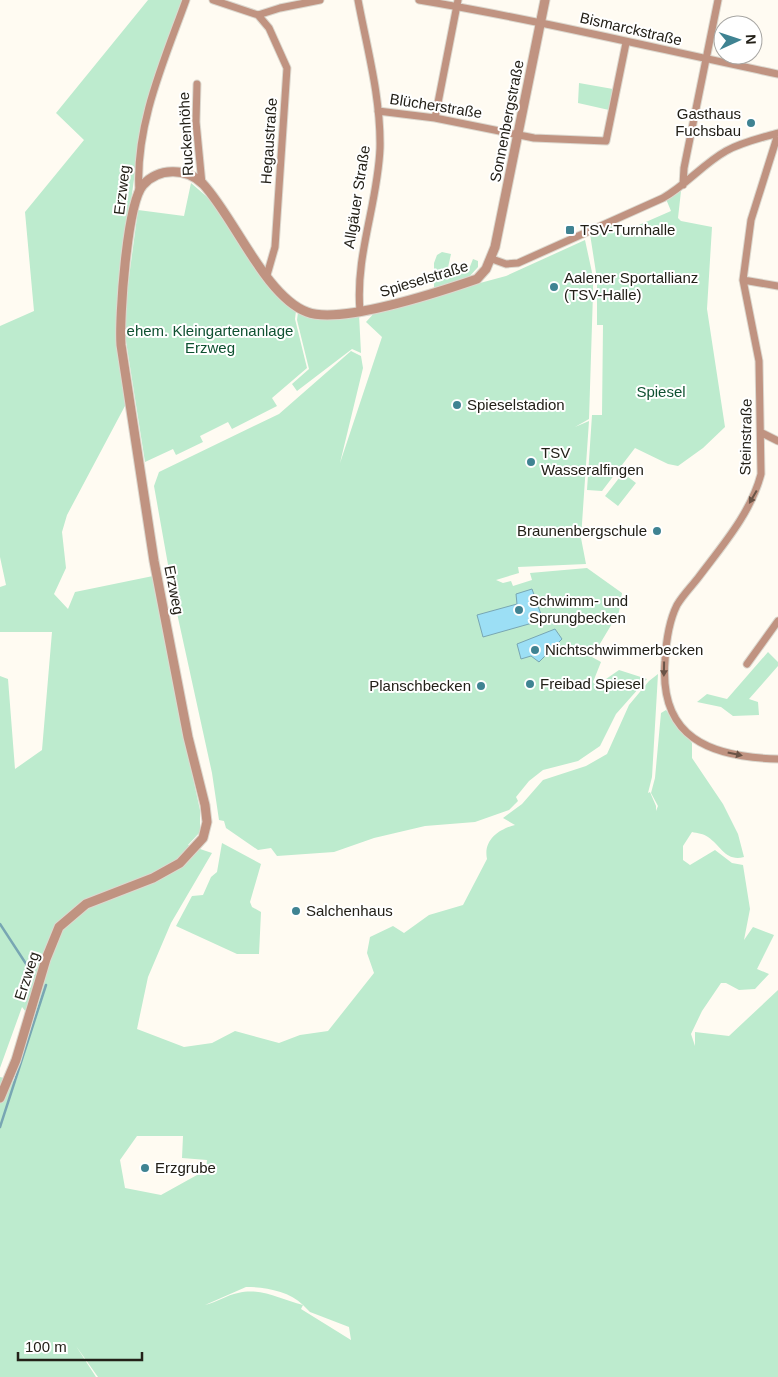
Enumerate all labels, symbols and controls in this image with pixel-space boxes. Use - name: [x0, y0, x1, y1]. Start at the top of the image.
- street label: Bismarckstraße: [578, 9, 684, 49]
- north arrow: [713, 15, 763, 65]
- text: N: [743, 34, 759, 45]
- street label: Sonnenbergstraße: [486, 58, 527, 184]
- street label: Blücherstraße: [389, 90, 484, 121]
- street label: Ruckenhöhe: [175, 92, 196, 177]
- street label: Hegaustraße: [257, 97, 280, 185]
- place label: Gasthaus Fuchsbau: [675, 105, 741, 139]
- marker: Gasthaus Fuchsbau: [745, 117, 757, 129]
- street label: Allgäuer Straße: [340, 144, 373, 250]
- street label: Erzweg: [110, 164, 133, 216]
- place label: TSV-Turnhalle: [580, 221, 675, 238]
- marker: TSV-Turnhalle: [564, 224, 576, 236]
- street label: Spieselstraße: [378, 257, 470, 300]
- place label: Aalener Sportallianz (TSV-Halle): [564, 269, 698, 303]
- marker: Aalener Sportallianz (TSV-Halle): [548, 281, 560, 293]
- park label: ehem. Kleingartenanlage Erzweg: [127, 322, 293, 356]
- park label: Spiesel: [636, 383, 686, 400]
- place label: Spieselstadion: [467, 396, 565, 413]
- street label: Steinstraße: [736, 398, 755, 475]
- marker: Spieselstadion: [451, 399, 463, 411]
- place label: TSV Wasseralfingen: [541, 444, 644, 478]
- marker: TSV Wasseralfingen: [525, 456, 537, 468]
- one-way arrow: [749, 490, 757, 505]
- place label: Braunenbergschule: [517, 522, 647, 539]
- marker: Braunenbergschule: [651, 525, 663, 537]
- street label: Erzweg: [161, 564, 188, 616]
- place label: Schwimm- und Sprungbecken: [529, 592, 628, 626]
- marker: Schwimm- und Sprungbecken: [513, 604, 525, 616]
- place label: Nichtschwimmerbecken: [545, 641, 703, 658]
- marker: Nichtschwimmerbecken: [529, 644, 541, 656]
- one-way arrow: [660, 661, 668, 677]
- place label: Freibad Spiesel: [540, 675, 644, 692]
- place label: Planschbecken: [369, 677, 471, 694]
- marker: Freibad Spiesel: [524, 678, 536, 690]
- marker: Planschbecken: [475, 680, 487, 692]
- one-way arrow: [728, 750, 743, 758]
- place label: Salchenhaus: [306, 902, 393, 919]
- marker: Salchenhaus: [290, 905, 302, 917]
- street label: Erzweg: [11, 949, 42, 1002]
- place label: Erzgrube: [155, 1159, 216, 1176]
- marker: Erzgrube: [139, 1162, 151, 1174]
- scale bar: [18, 1330, 141, 1362]
- text: 100 m: [25, 1338, 67, 1355]

